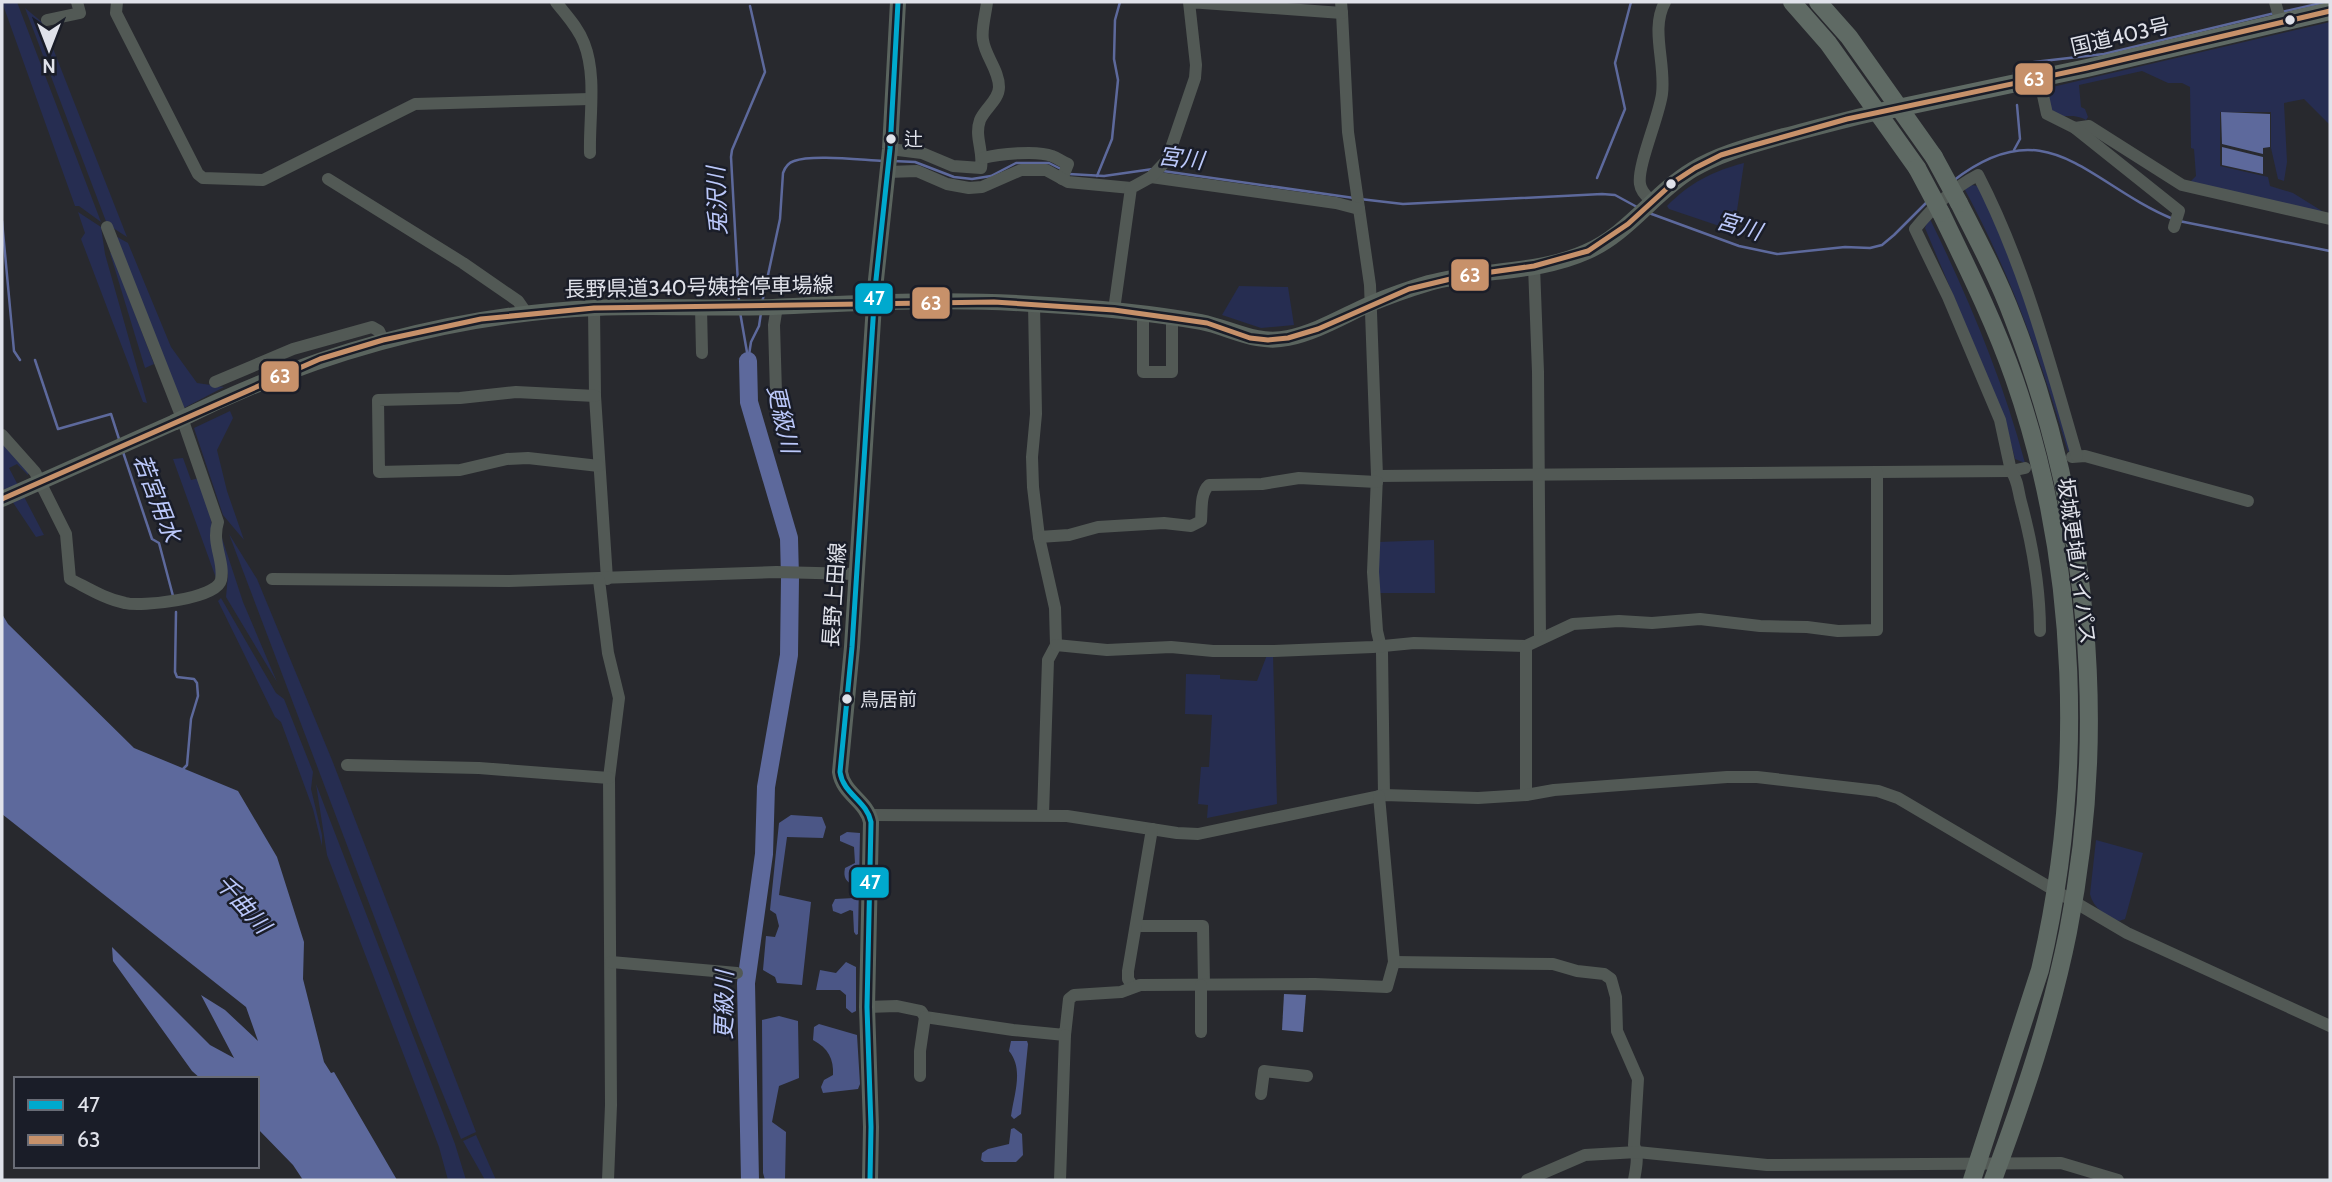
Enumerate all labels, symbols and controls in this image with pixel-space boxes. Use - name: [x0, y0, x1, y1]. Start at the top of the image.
- street label: 国道403号: [2068, 12, 2172, 60]
- unlabelled marker: [2283, 13, 2297, 27]
- north arrow: [14, 14, 84, 84]
- text: N: [42, 54, 56, 77]
- line badge: 63: [2014, 62, 2054, 96]
- text: 63: [2024, 68, 2044, 91]
- place label: 辻: [904, 128, 923, 151]
- marker: 辻: [884, 132, 898, 146]
- water label: 宮川: [1156, 141, 1209, 175]
- water label: 兎沢川: [702, 163, 732, 236]
- unlabelled marker: [1664, 177, 1678, 191]
- water label: 宮川: [1713, 206, 1768, 247]
- line badge: 63: [1450, 258, 1490, 292]
- text: 63: [1460, 264, 1480, 287]
- street label: 長野県道340号姨捨停車場線: [564, 272, 834, 302]
- line badge: 47: [854, 282, 894, 315]
- line badge: 63: [911, 286, 951, 320]
- text: 47: [863, 287, 885, 310]
- text: 63: [921, 292, 941, 315]
- line badge: 63: [260, 360, 300, 393]
- text: 63: [270, 365, 290, 388]
- water label: 更級川: [762, 382, 805, 459]
- water label: 若宮用水: [127, 450, 188, 549]
- street label: 坂城更埴バイパス: [2053, 476, 2101, 646]
- street label: 長野上田線: [818, 542, 850, 648]
- place label: 鳥居前: [860, 688, 917, 711]
- marker: 鳥居前: [840, 692, 854, 706]
- line badge: 47: [850, 866, 890, 899]
- water label: 千曲川: [210, 869, 278, 941]
- text: 47: [859, 871, 881, 894]
- water label: 更級川: [709, 967, 739, 1040]
- legend: [14, 1077, 259, 1168]
- text: 47: [77, 1092, 100, 1117]
- text: 63: [77, 1127, 100, 1152]

